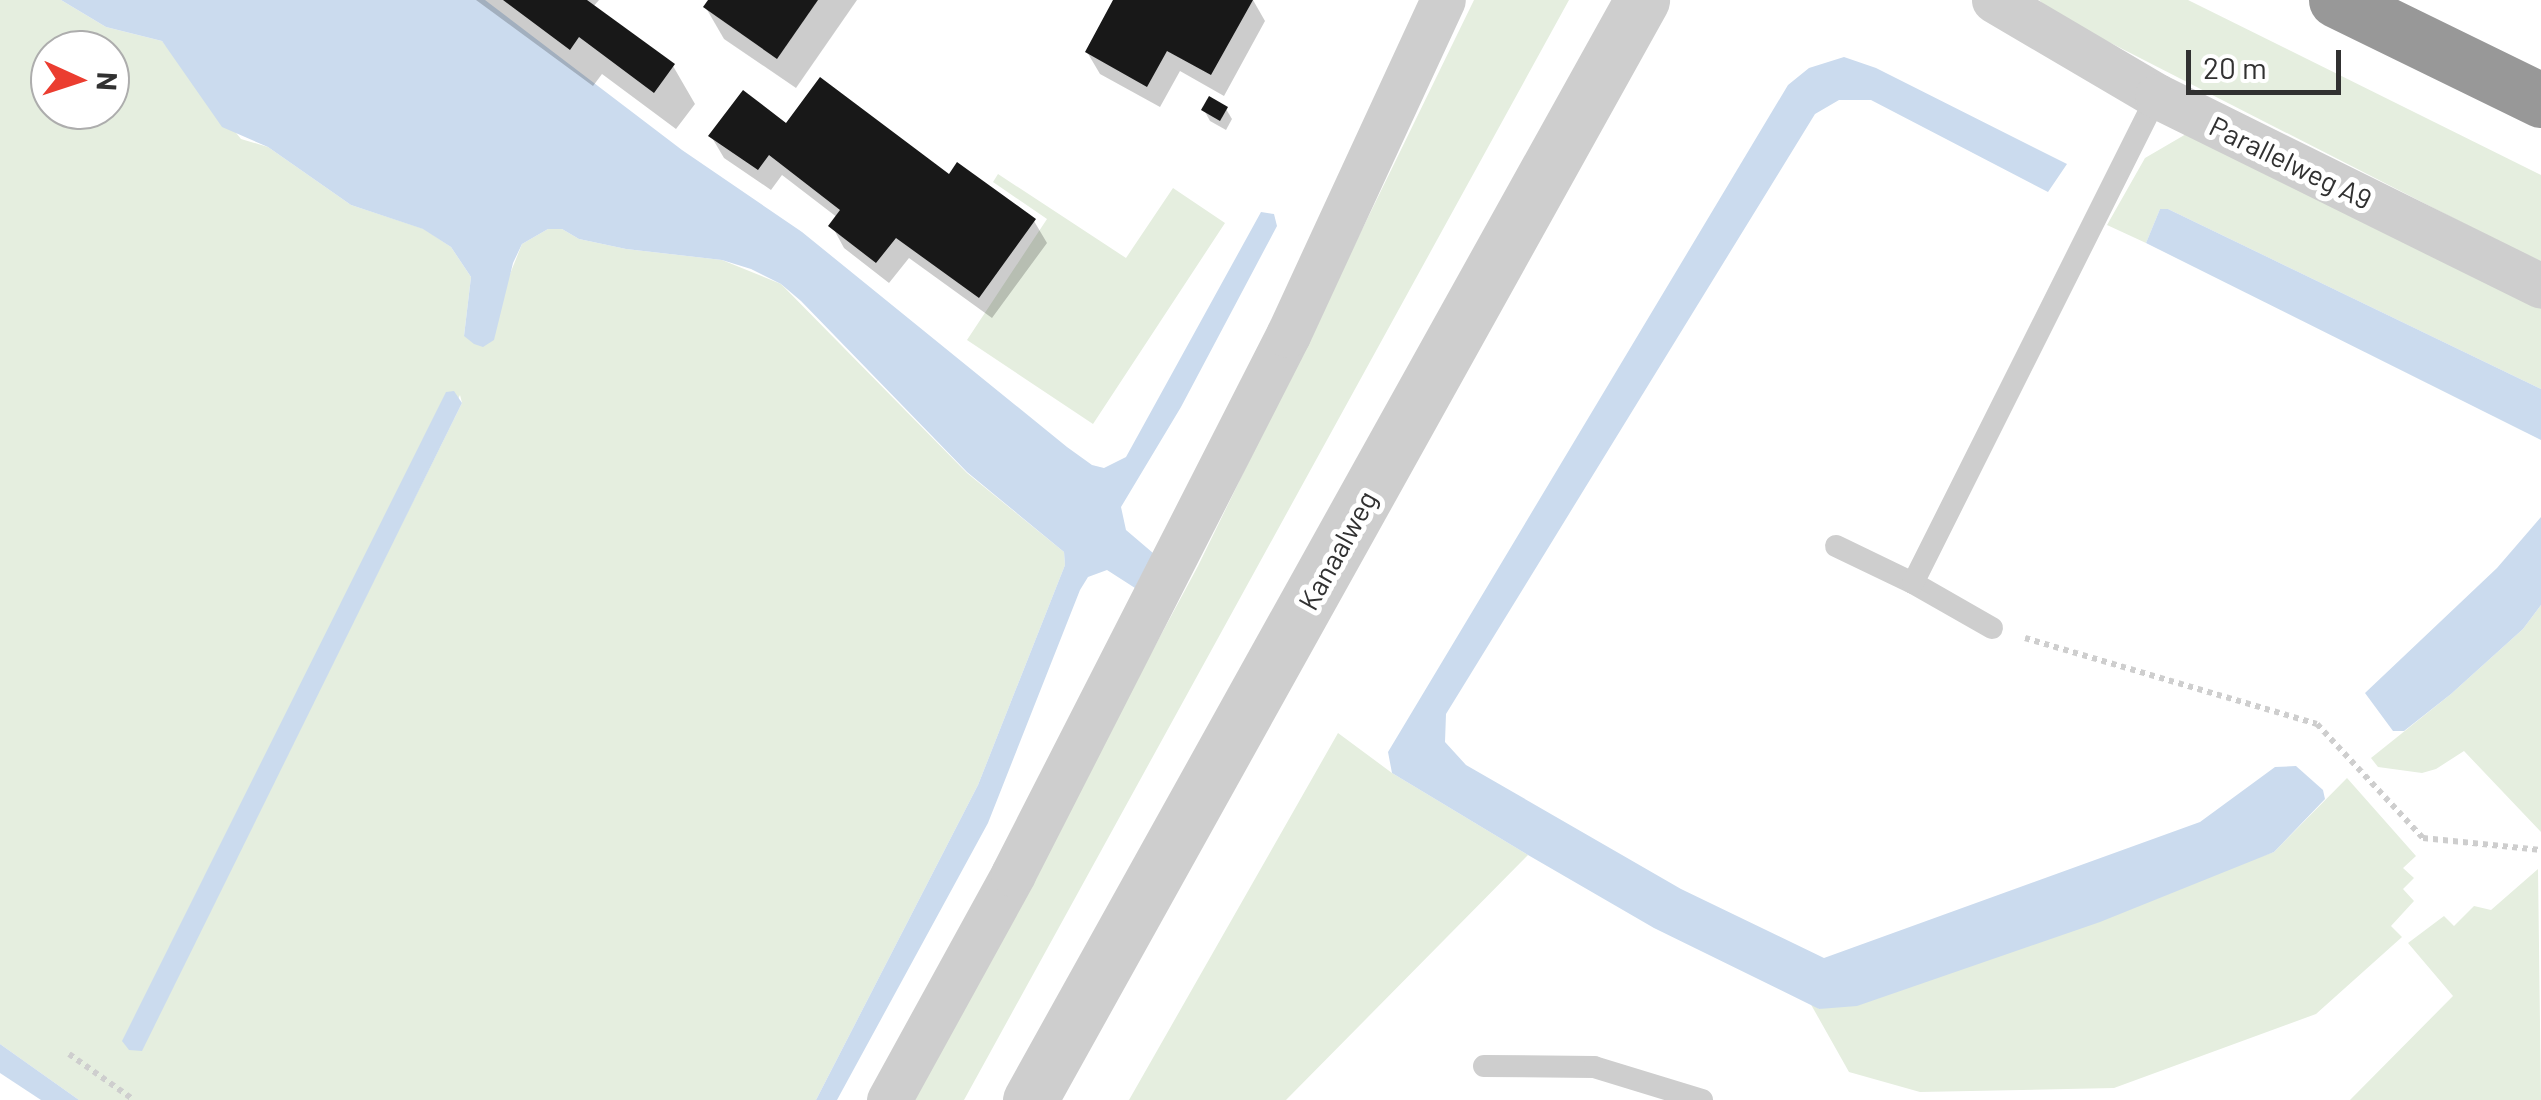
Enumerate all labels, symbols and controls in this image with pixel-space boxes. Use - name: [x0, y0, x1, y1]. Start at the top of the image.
- north arrow: [30, 30, 130, 130]
- scale bar: [2191, 30, 2346, 92]
- text: 20 m: [2203, 49, 2267, 85]
- text: N: [90, 71, 125, 92]
- street label: Parallelweg A9: [2204, 108, 2378, 216]
- street label: Kanaalweg: [1291, 484, 1383, 616]

